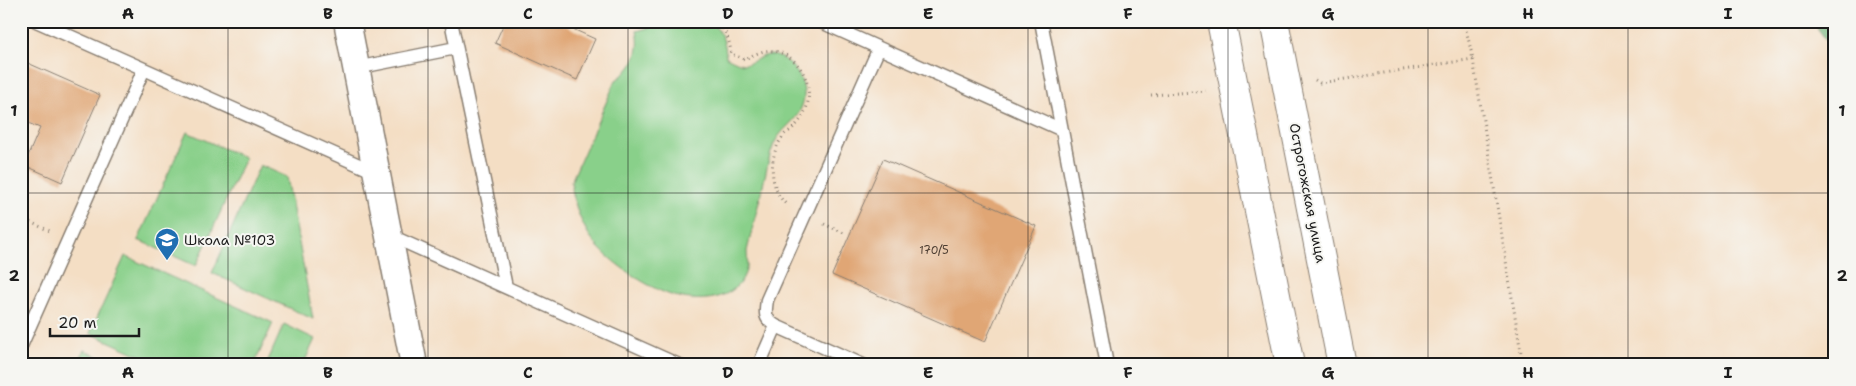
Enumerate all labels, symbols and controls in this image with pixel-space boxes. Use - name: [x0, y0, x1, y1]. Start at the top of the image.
- text: A: [122, 3, 134, 24]
- text: B: [323, 3, 333, 24]
- text: C: [523, 3, 533, 24]
- text: D: [722, 3, 734, 24]
- text: E: [923, 3, 933, 24]
- text: F: [1123, 3, 1133, 24]
- text: G: [1322, 3, 1335, 24]
- text: H: [1522, 3, 1534, 24]
- text: I: [1724, 3, 1733, 24]
- text: 1: [10, 100, 18, 121]
- text: 1: [1838, 100, 1846, 121]
- street label: Острогожская улица: [1286, 122, 1330, 265]
- school or university icon: Школа №103: [154, 227, 180, 261]
- place label: Школа №103: [184, 231, 275, 249]
- house number: 170/5: [919, 243, 949, 258]
- text: 2: [8, 265, 20, 286]
- text: 2: [1836, 265, 1848, 286]
- scale bar: [50, 306, 139, 338]
- text: 20 m: [58, 313, 97, 333]
- text: A: [122, 362, 134, 383]
- text: B: [323, 362, 333, 383]
- text: C: [523, 362, 533, 383]
- text: D: [722, 362, 734, 383]
- text: E: [923, 362, 933, 383]
- text: F: [1123, 362, 1133, 383]
- text: G: [1322, 362, 1335, 383]
- text: H: [1522, 362, 1534, 383]
- text: I: [1724, 362, 1733, 383]

